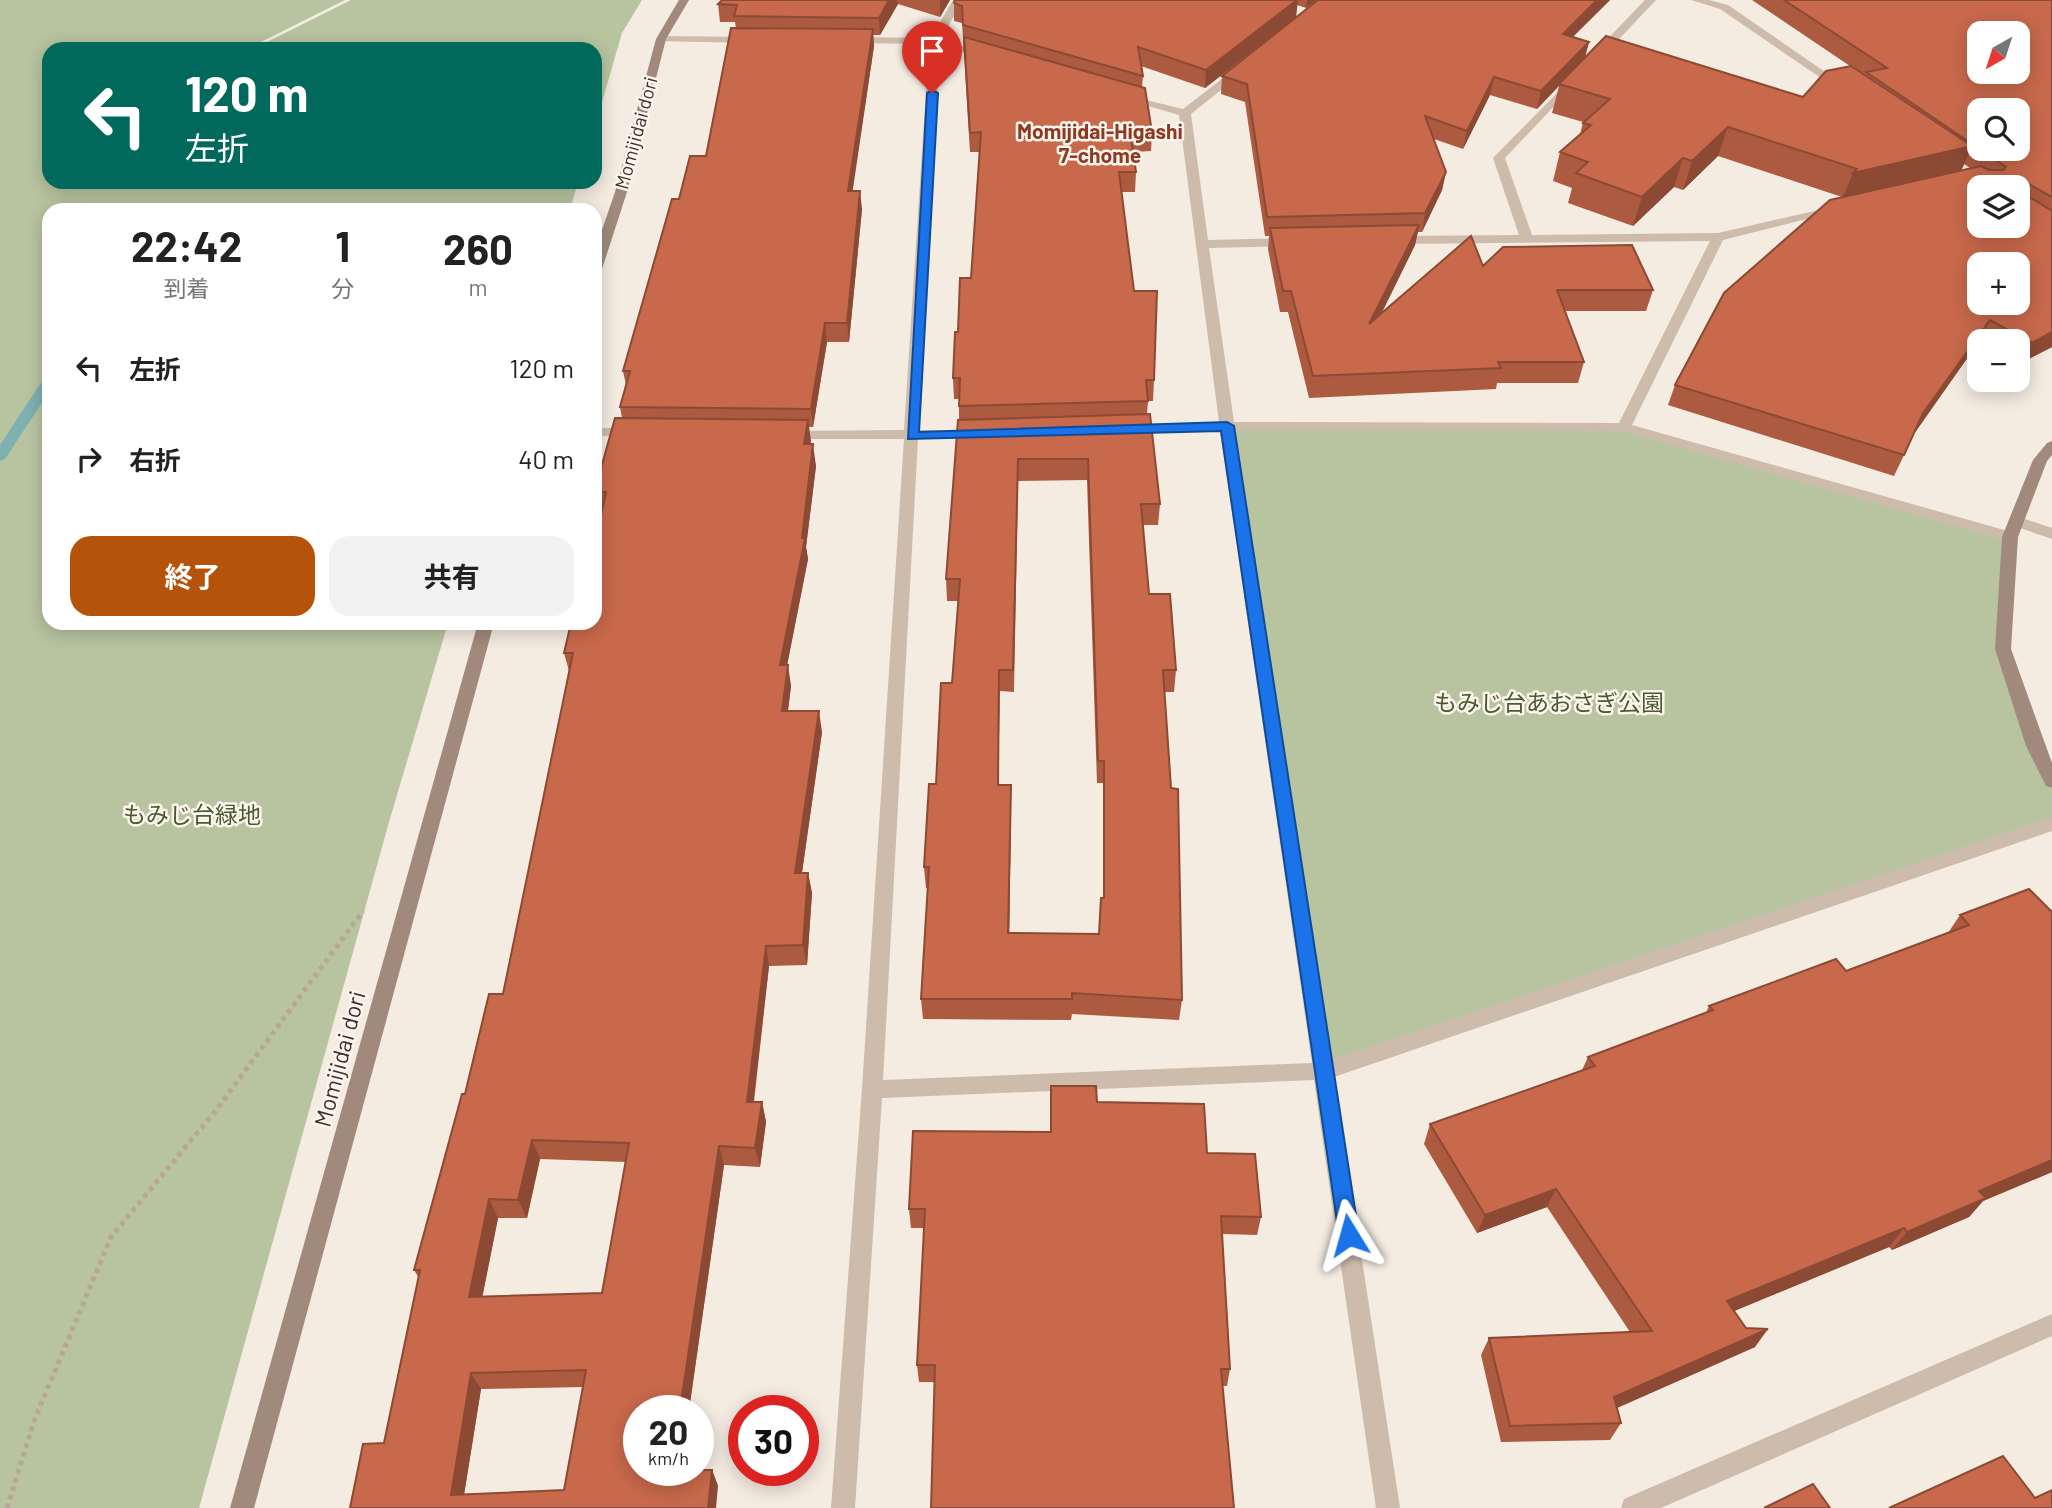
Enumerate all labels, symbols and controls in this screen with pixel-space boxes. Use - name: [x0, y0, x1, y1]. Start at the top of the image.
- pin: [902, 21, 962, 93]
- north arrow: [1967, 21, 2030, 84]
- map controls: [1967, 21, 2030, 392]
- icon: arrive: [913, 32, 951, 70]
- text: 120 m: [185, 63, 308, 122]
- icon: left: [70, 70, 161, 161]
- street label: Momijidai dori: [609, 74, 662, 191]
- button: search: [1967, 98, 2030, 161]
- district label: Momijidai-Higashi 7-chome: [1017, 118, 1183, 167]
- text: 左折: [185, 128, 249, 166]
- button: layers: [1967, 175, 2030, 238]
- text: 22:42: [131, 220, 242, 270]
- text: 1: [335, 220, 350, 270]
- text: 260: [443, 223, 513, 273]
- button: +: [1967, 252, 2030, 315]
- text: m: [469, 273, 488, 301]
- text: 到着: [164, 274, 210, 302]
- text: 分: [331, 274, 354, 302]
- button: −: [1967, 329, 2030, 392]
- icon: left: [70, 349, 108, 387]
- text: 120 m: [510, 352, 574, 383]
- text: 左折: [129, 353, 181, 384]
- icon: right: [70, 440, 108, 478]
- text: 40 m: [518, 443, 574, 474]
- text: 右折: [129, 444, 181, 475]
- button: 終了: [70, 536, 315, 616]
- button: 共有: [329, 536, 574, 616]
- park label: もみじ台あおさぎ公園: [1434, 688, 1664, 716]
- park label: もみじ台緑地: [123, 800, 261, 828]
- street label: Momijidai dori: [307, 988, 371, 1130]
- position arrow: [1312, 1198, 1386, 1272]
- speed limit sign: 30: [728, 1395, 819, 1486]
- text: 20: [649, 1410, 688, 1452]
- text: km/h: [648, 1447, 689, 1469]

